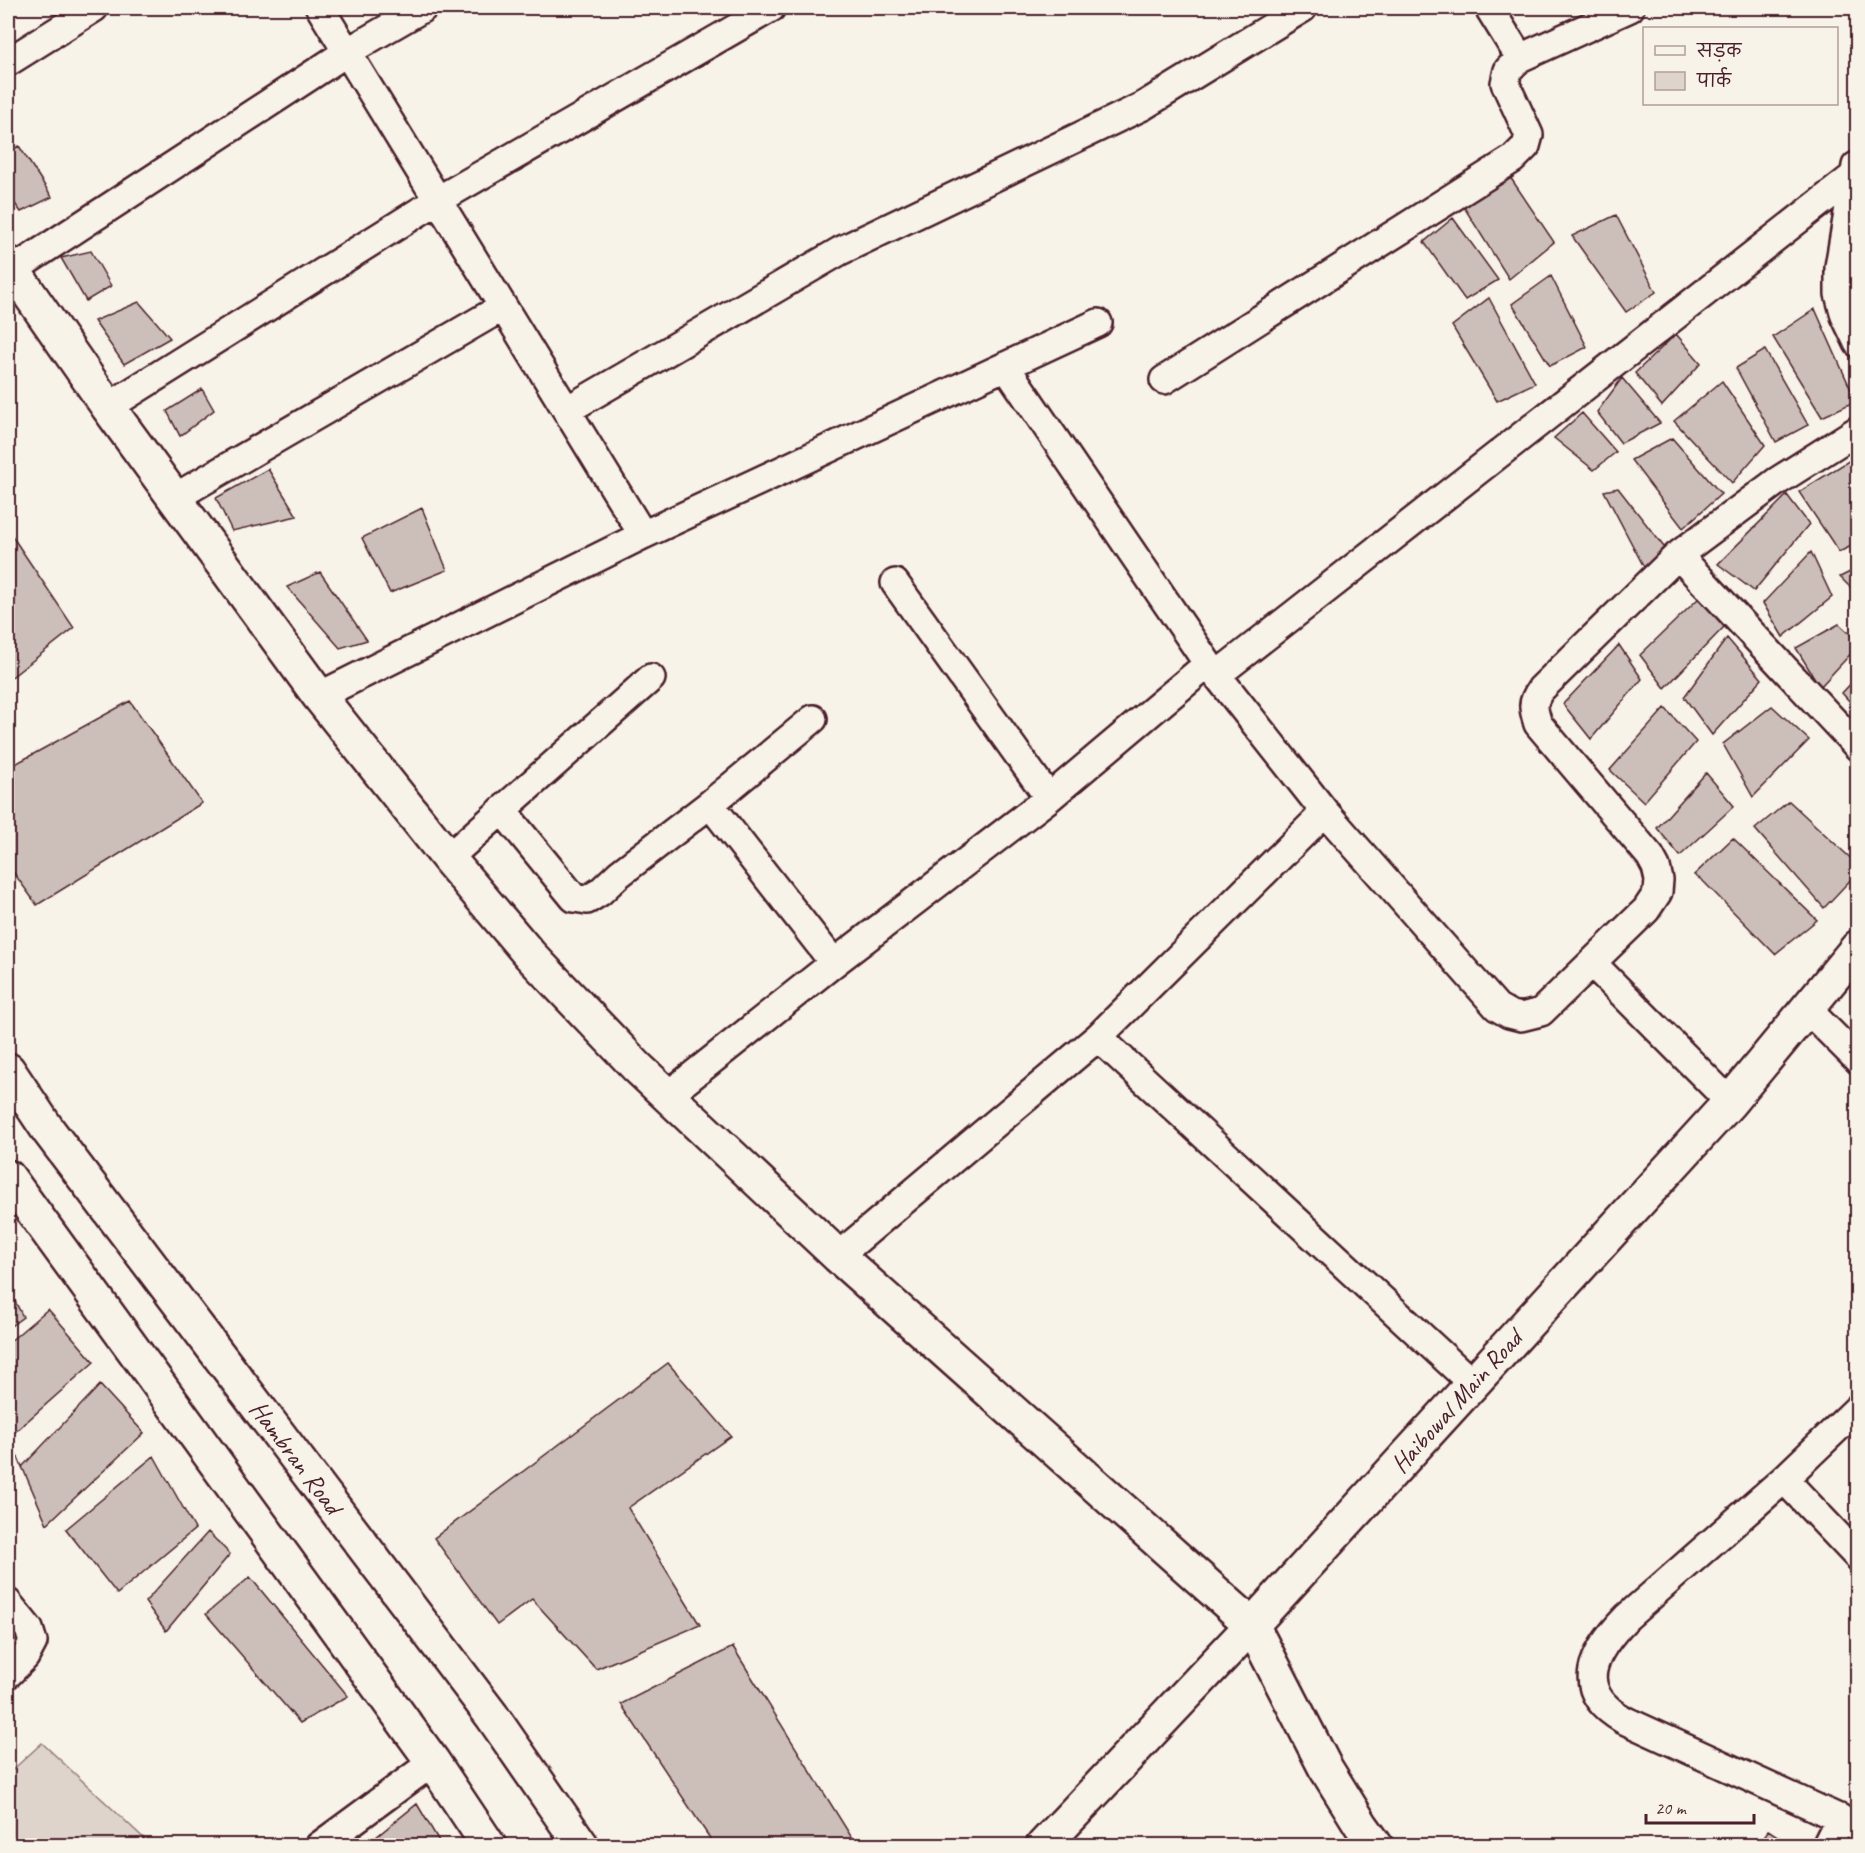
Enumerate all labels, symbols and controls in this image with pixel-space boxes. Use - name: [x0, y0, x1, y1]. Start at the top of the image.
- legend: [1643, 27, 1838, 105]
- text: सड़क: [1696, 40, 1742, 62]
- text: पार्क: [1696, 67, 1732, 92]
- street label: Haibowal Main Road: [1383, 1320, 1532, 1480]
- street label: Hambran Road: [242, 1394, 351, 1524]
- scale bar: [1646, 1787, 1754, 1825]
- text: 20 m: [1655, 1797, 1688, 1819]

